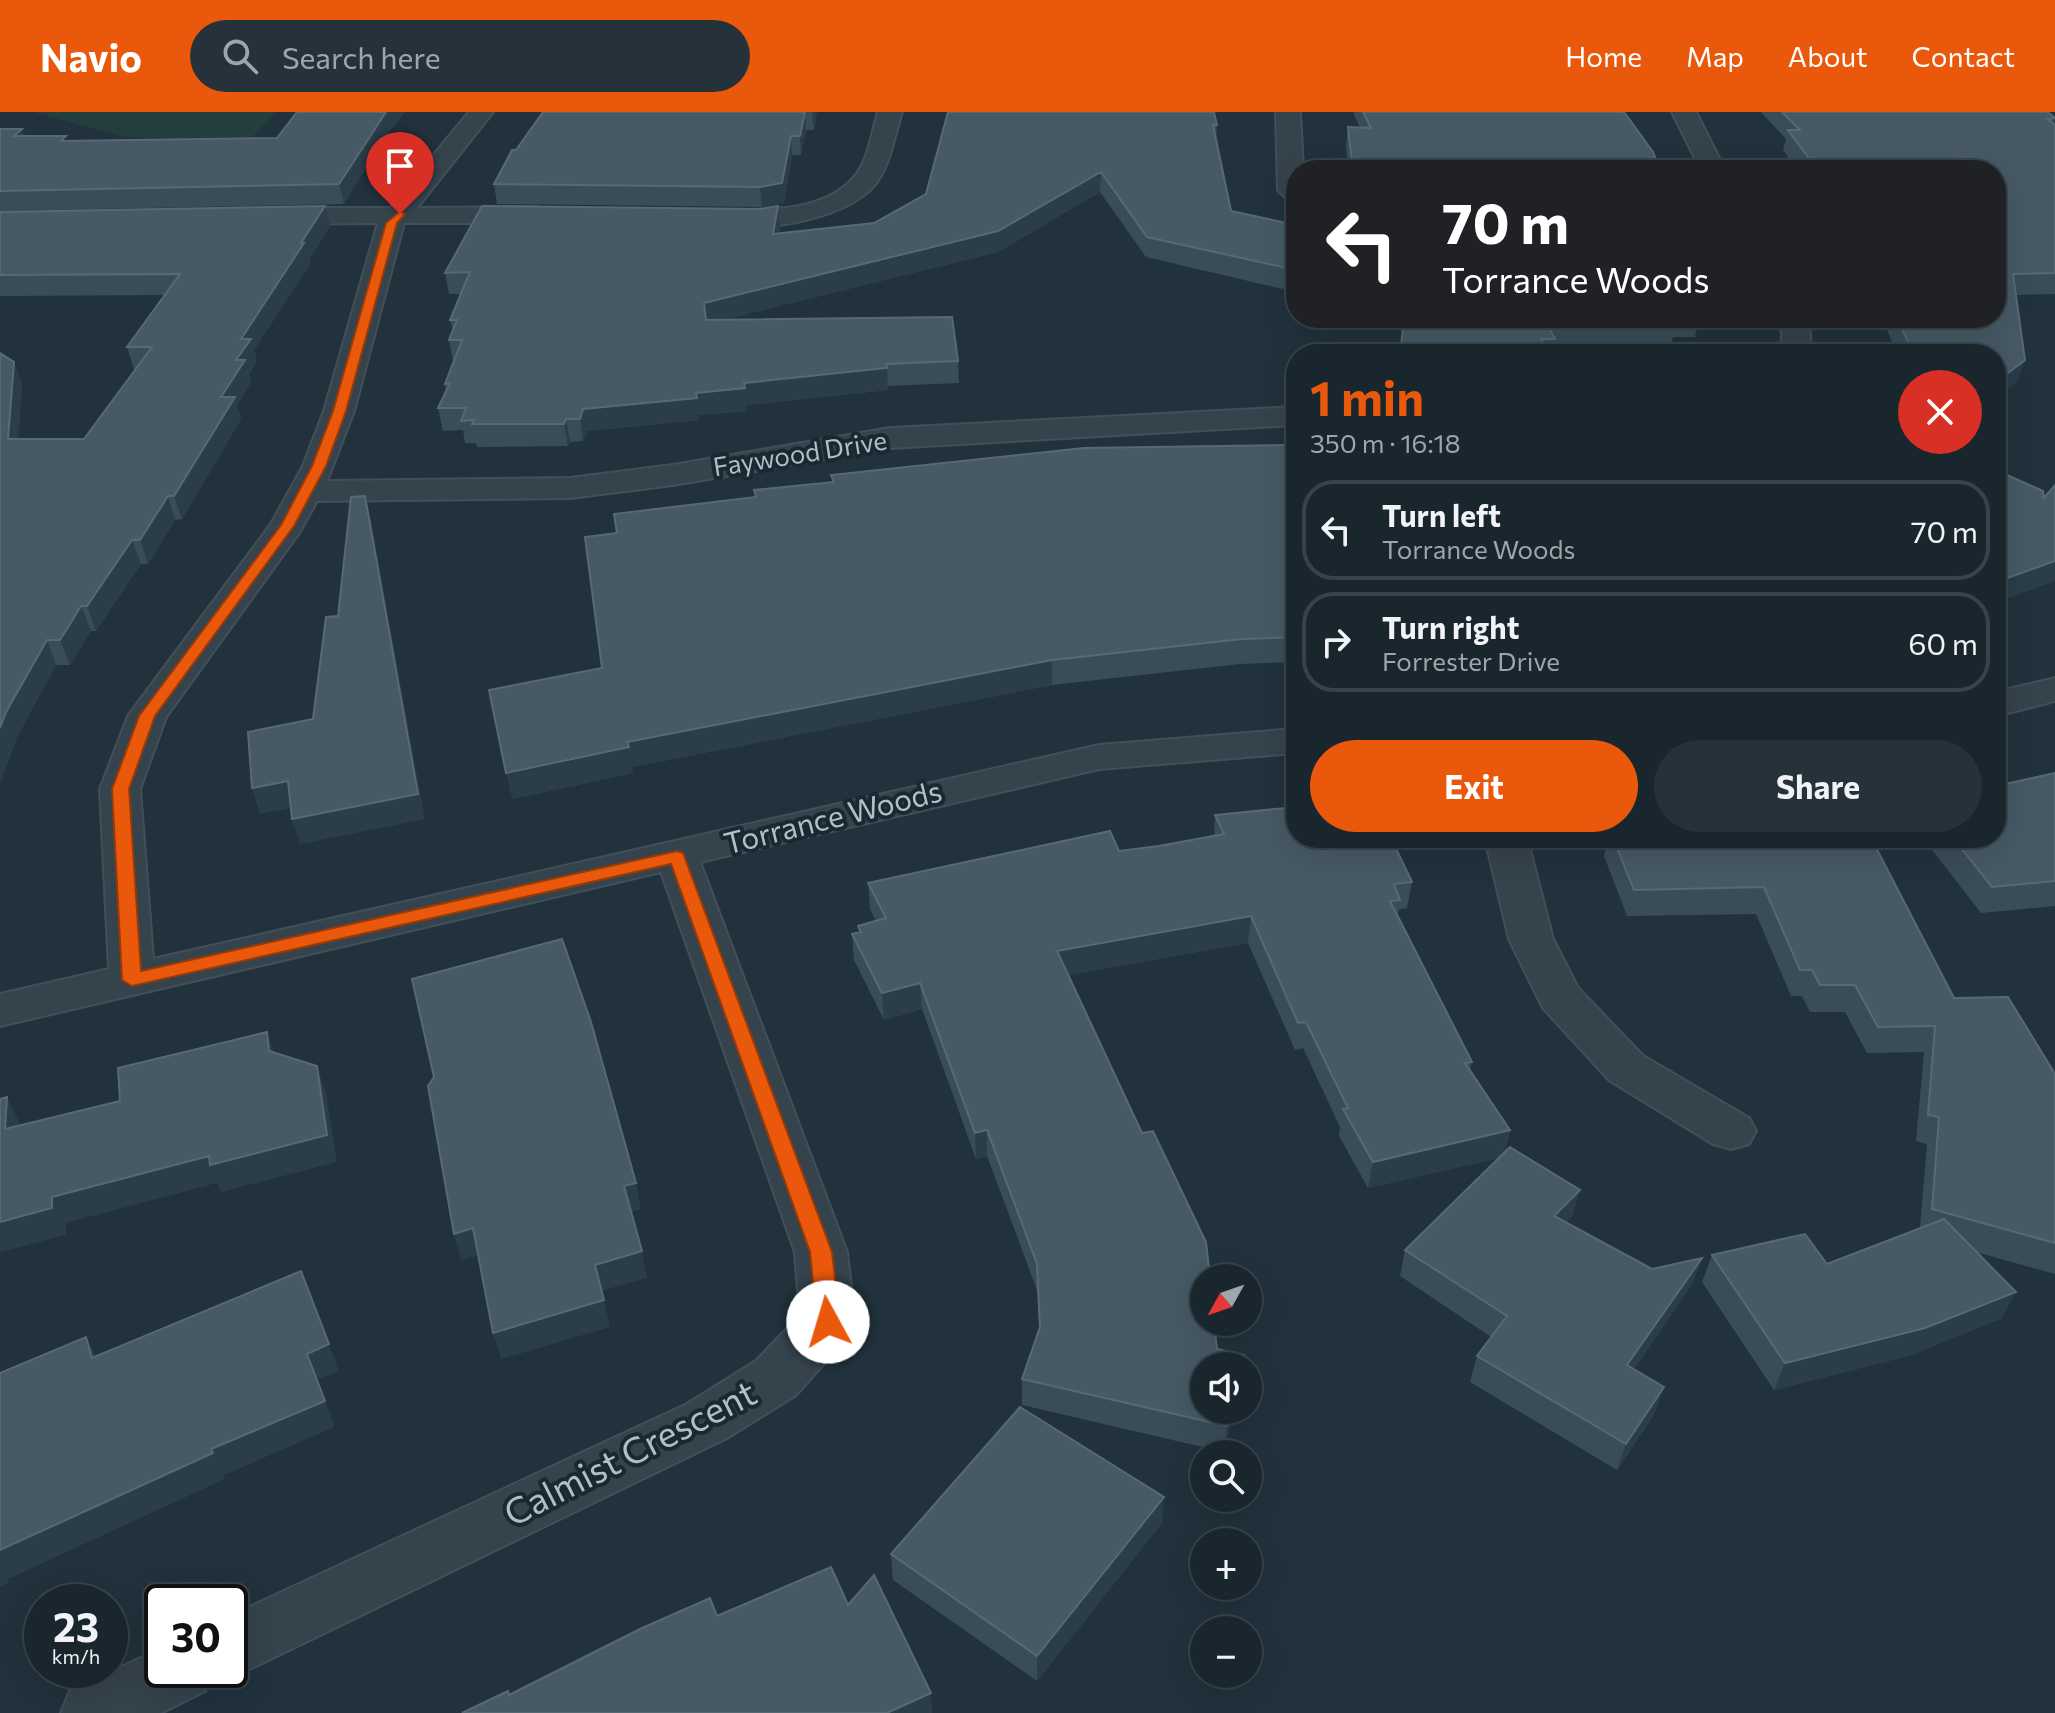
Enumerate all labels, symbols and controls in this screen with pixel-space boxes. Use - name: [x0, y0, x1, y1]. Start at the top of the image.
- search box: [190, 20, 750, 92]
- text: Navio: [40, 33, 142, 80]
- icon: search: [218, 34, 262, 78]
- text: Search here: [282, 38, 441, 75]
- text: Home: [1565, 39, 1642, 73]
- text: Map: [1686, 39, 1744, 73]
- text: About: [1788, 39, 1868, 73]
- text: Contact: [1912, 39, 2015, 73]
- pin: [366, 132, 434, 214]
- icon: arrive: [378, 144, 422, 188]
- text: 70 m: [1442, 187, 1569, 256]
- icon: left: [1310, 192, 1414, 296]
- text: Torrance Woods: [1442, 256, 1710, 300]
- text: 1 min: [1310, 367, 1424, 426]
- button: close: [1898, 370, 1982, 454]
- street label: Faywood Drive: [711, 423, 889, 482]
- text: 350 m · 16:18: [1310, 427, 1460, 458]
- text: Turn left: [1382, 496, 1501, 533]
- icon: left: [1314, 508, 1358, 552]
- text: 70 m: [1911, 512, 1978, 549]
- text: Torrance Woods: [1382, 533, 1575, 564]
- text: Turn right: [1382, 608, 1519, 645]
- icon: right: [1314, 620, 1358, 664]
- text: 60 m: [1908, 624, 1978, 661]
- text: Forrester Drive: [1382, 645, 1560, 676]
- button: Exit: [1310, 740, 1638, 832]
- button: Share: [1654, 740, 1982, 832]
- street label: Torrance Woods: [720, 771, 945, 861]
- north arrow: [1190, 1264, 1262, 1336]
- map controls: [1190, 1264, 1262, 1688]
- position arrow: [786, 1280, 870, 1364]
- button: sound: [1190, 1352, 1262, 1424]
- street label: Calmist Crescent: [496, 1369, 763, 1534]
- button: search: [1190, 1440, 1262, 1512]
- button: +: [1190, 1528, 1262, 1600]
- speed limit sign: 30: [144, 1584, 248, 1688]
- text: 23: [53, 1601, 99, 1650]
- button: −: [1190, 1616, 1262, 1688]
- text: km/h: [52, 1644, 100, 1668]

